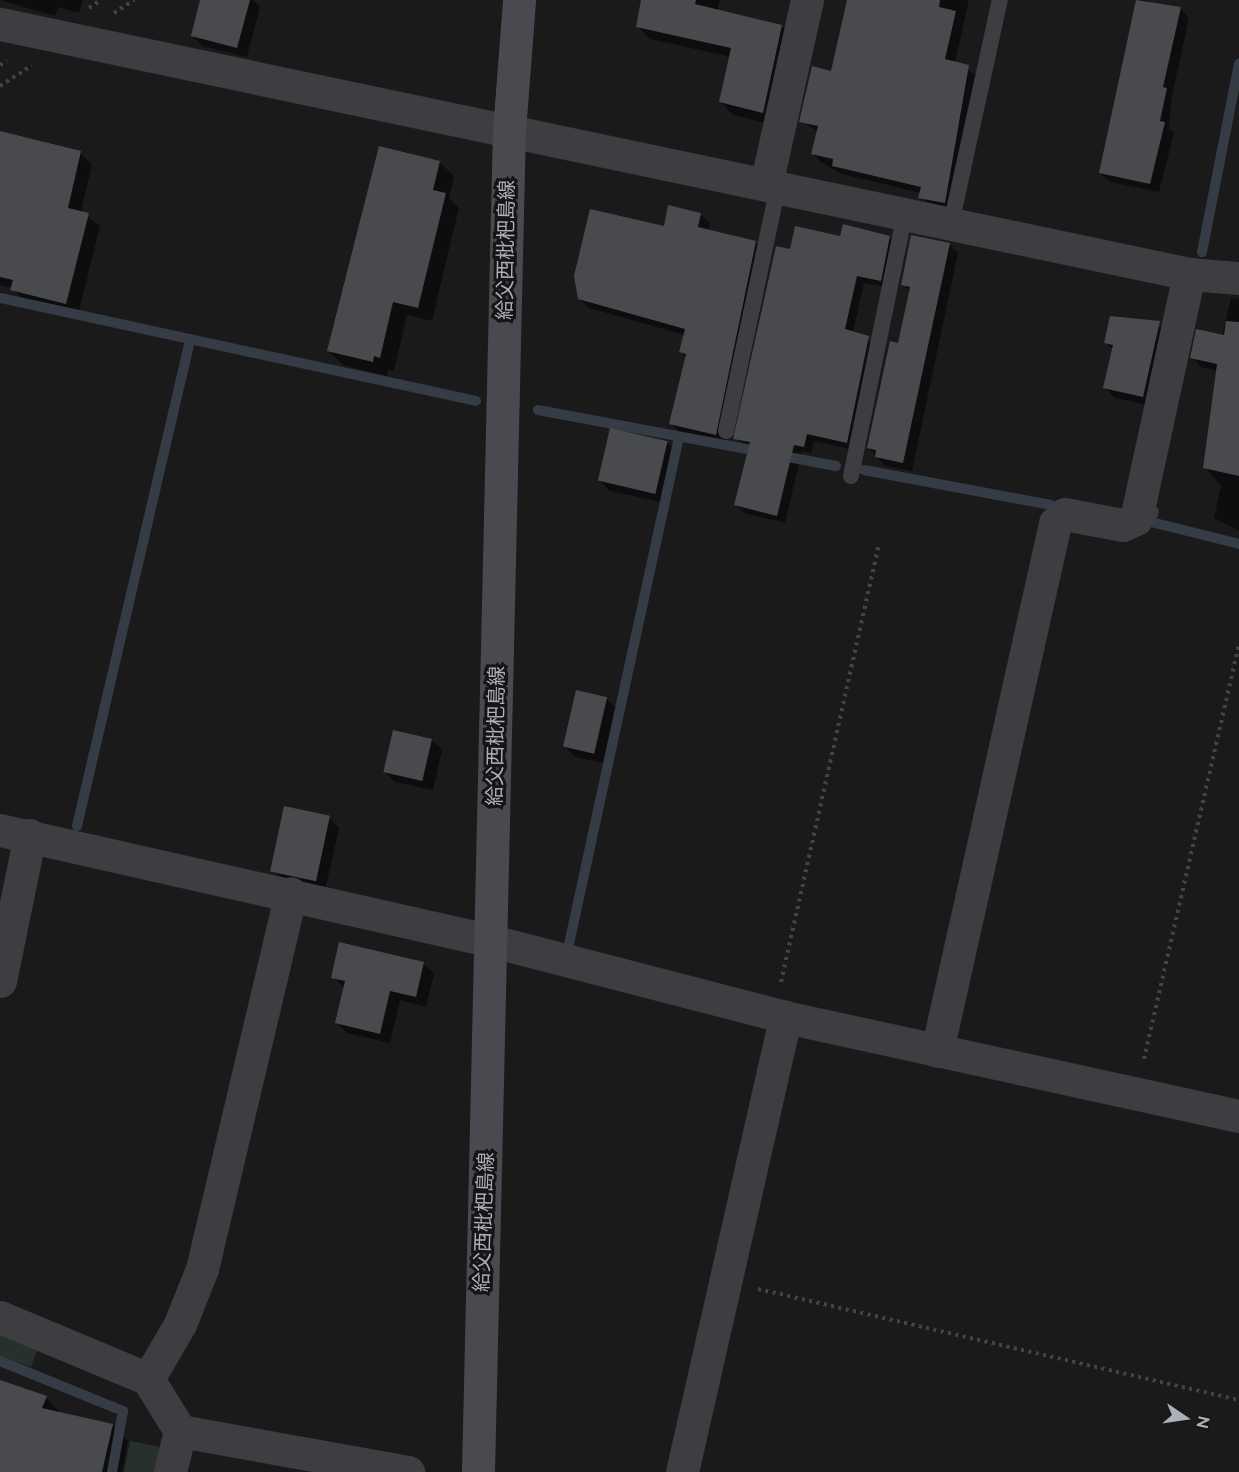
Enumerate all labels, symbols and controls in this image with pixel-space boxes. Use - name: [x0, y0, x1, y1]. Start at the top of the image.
- street label: 給父西枇杷島線: [493, 180, 519, 320]
- street label: 給父西枇杷島線: [483, 666, 509, 806]
- street label: 給父西枇杷島線: [470, 1152, 498, 1292]
- north arrow: [1155, 1388, 1215, 1448]
- text: N: [1192, 1414, 1214, 1430]

